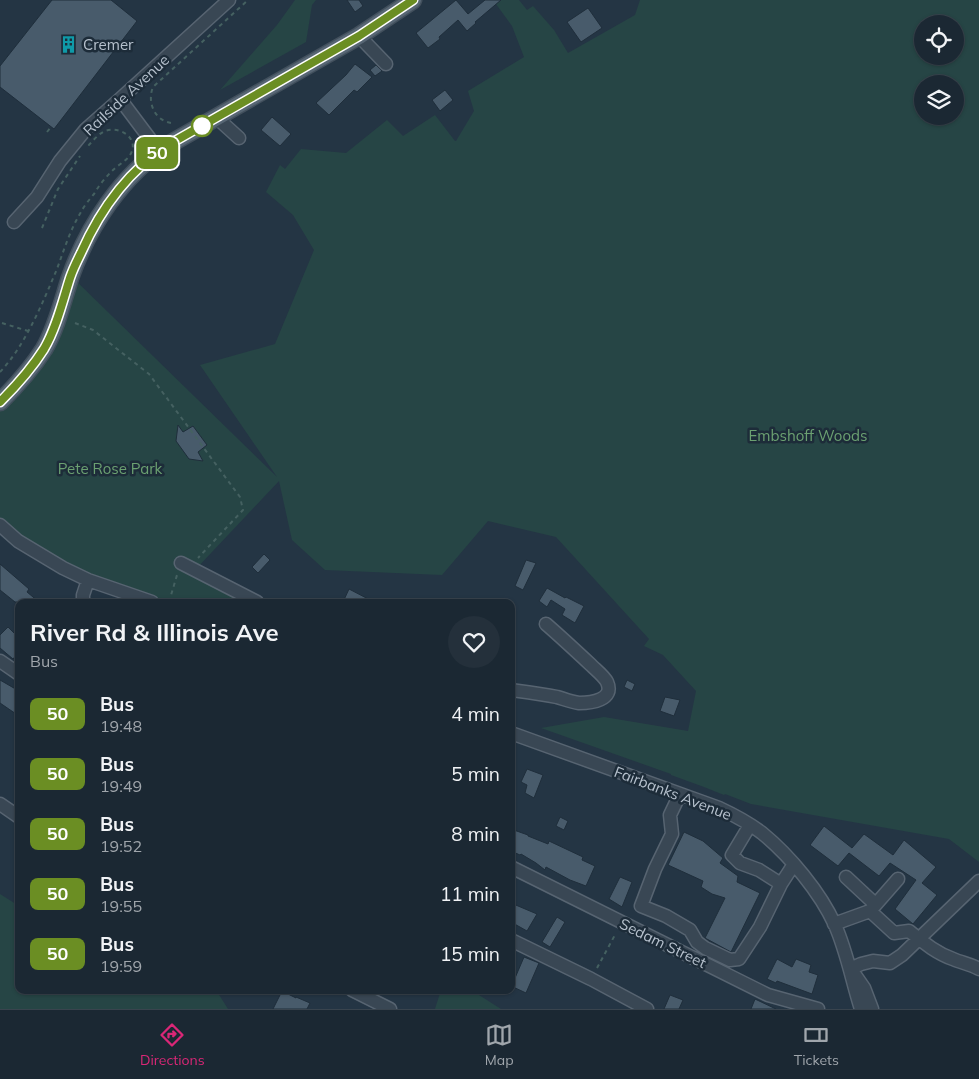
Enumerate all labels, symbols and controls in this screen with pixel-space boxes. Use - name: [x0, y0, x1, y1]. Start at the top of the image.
- map controls: [914, 15, 964, 125]
- button: locate: [914, 15, 964, 65]
- building icon: Cremer: [59, 34, 79, 54]
- place label: Cremer: [83, 35, 134, 54]
- street label: Railside Avenue: [79, 50, 173, 140]
- button: layers: [914, 75, 964, 125]
- unlabelled marker: [191, 115, 213, 137]
- line badge: 50: [134, 137, 180, 169]
- text: 50: [146, 141, 168, 164]
- park label: Embshoff Woods: [749, 426, 867, 445]
- park label: Pete Rose Park: [58, 459, 163, 478]
- button: heart: [448, 616, 500, 668]
- text: River Rd & Illinois Ave: [30, 617, 279, 647]
- text: Bus: [30, 651, 58, 671]
- text: Bus: [100, 692, 134, 716]
- text: 50: [47, 702, 68, 725]
- text: 4 min: [451, 702, 500, 726]
- text: 19:48: [100, 716, 142, 736]
- text: Bus: [100, 752, 134, 776]
- text: 50: [47, 762, 68, 785]
- text: 5 min: [451, 762, 500, 786]
- street label: Fairbanks Avenue: [612, 762, 734, 824]
- text: 19:49: [100, 776, 142, 796]
- text: Bus: [100, 812, 134, 836]
- text: 50: [47, 822, 68, 845]
- text: 8 min: [451, 822, 500, 846]
- text: 19:52: [100, 836, 142, 856]
- text: Bus: [100, 872, 134, 896]
- text: 50: [47, 882, 68, 905]
- text: 11 min: [440, 882, 500, 906]
- text: 19:55: [100, 896, 142, 916]
- street label: Sedam Street: [617, 914, 709, 972]
- text: Bus: [100, 932, 134, 956]
- text: 50: [47, 942, 68, 965]
- text: 15 min: [440, 942, 500, 966]
- text: 19:59: [100, 956, 142, 976]
- tab: Directions: [140, 1021, 205, 1069]
- tab: Map: [485, 1021, 514, 1069]
- tab: Tickets: [794, 1021, 839, 1069]

